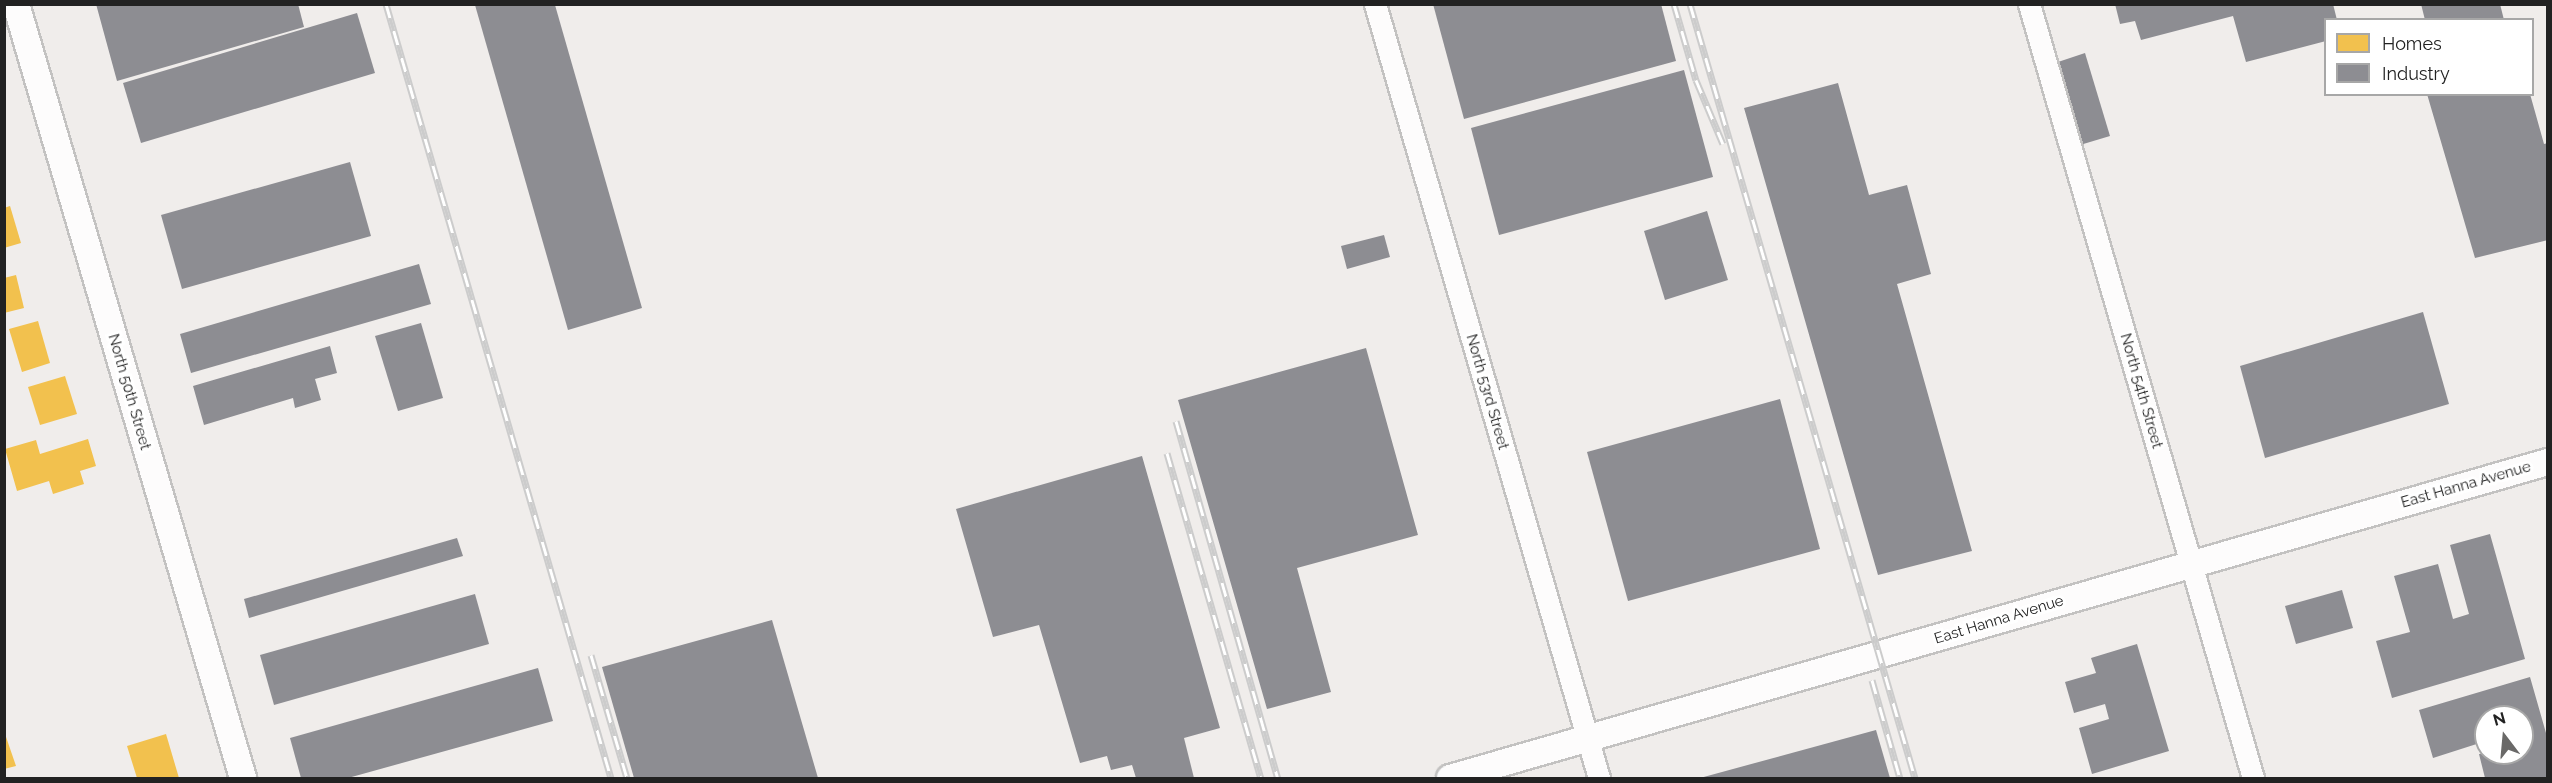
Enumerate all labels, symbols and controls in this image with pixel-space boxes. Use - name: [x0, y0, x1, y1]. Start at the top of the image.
- legend: [2324, 18, 2534, 96]
- text: Homes: [2382, 33, 2442, 54]
- text: Industry: [2382, 63, 2450, 84]
- street label: North 54th Street: [2116, 331, 2166, 451]
- street label: North 50th Street: [104, 332, 154, 452]
- street label: North 53rd Street: [1462, 332, 1512, 452]
- street label: East Hanna Avenue: [2399, 458, 2533, 512]
- street label: East Hanna Avenue: [1932, 592, 2066, 648]
- north arrow: [2474, 705, 2534, 765]
- text: N: [2491, 708, 2508, 730]

